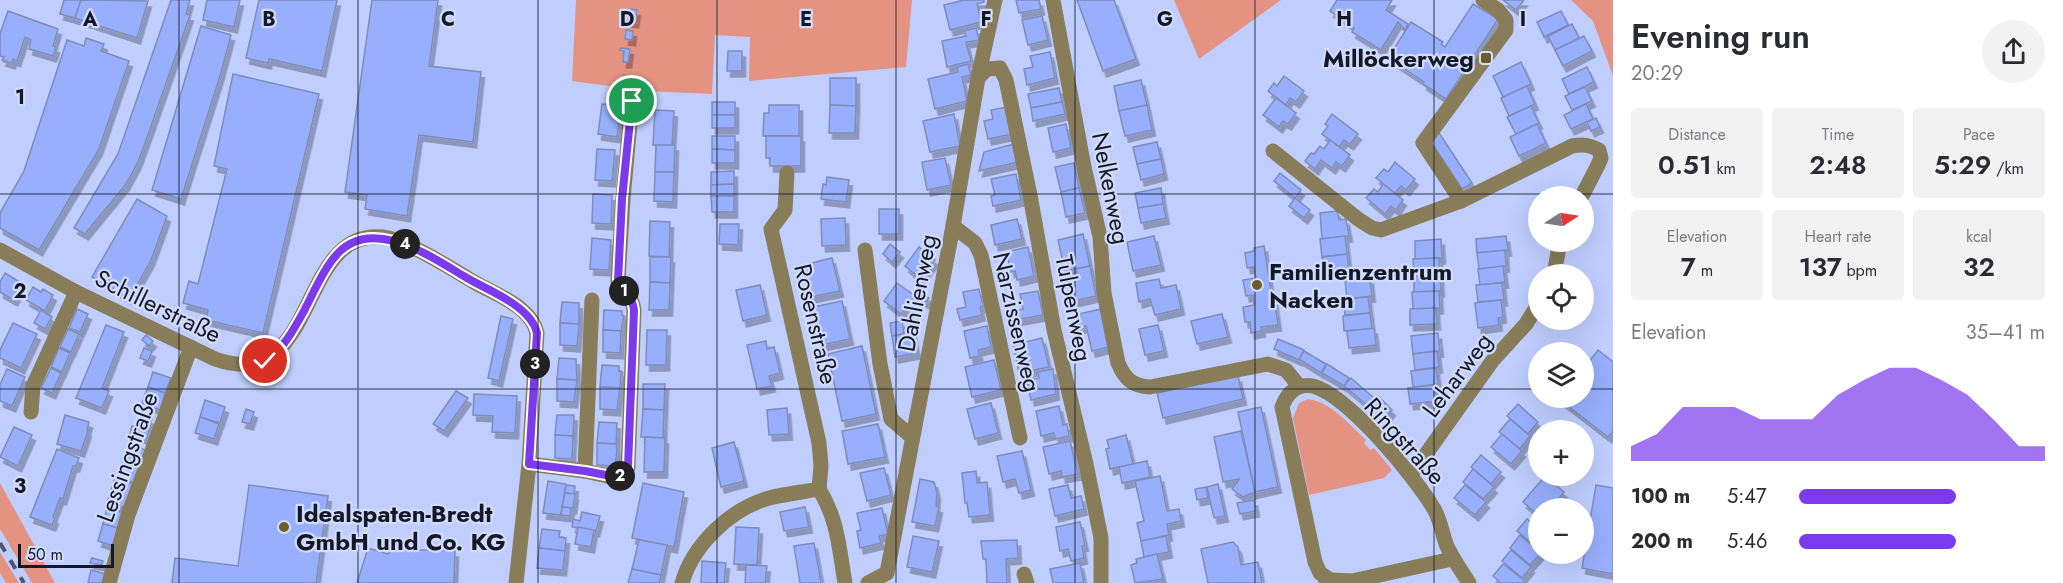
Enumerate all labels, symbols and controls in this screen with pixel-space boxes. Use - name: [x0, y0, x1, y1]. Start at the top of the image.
- text: A: [82, 5, 98, 34]
- text: B: [262, 5, 276, 34]
- text: C: [441, 5, 455, 34]
- text: D: [620, 5, 634, 34]
- text: E: [800, 5, 812, 34]
- text: F: [980, 5, 992, 34]
- text: G: [1157, 5, 1173, 34]
- text: H: [1336, 5, 1352, 34]
- text: I: [1520, 5, 1526, 34]
- text: Evening run: [1631, 13, 1810, 60]
- button: share: [1982, 20, 2045, 83]
- place label: Millöckerweg: [1323, 41, 1474, 76]
- marker: Millöckerweg: [1479, 51, 1493, 65]
- text: 20:29: [1631, 59, 1683, 88]
- pin: [606, 75, 657, 126]
- text: 1: [15, 83, 25, 112]
- icon: arrive: [615, 84, 648, 117]
- text: Distance: [1668, 123, 1726, 146]
- text: Time: [1822, 123, 1854, 146]
- text: Pace: [1963, 123, 1995, 146]
- street label: Nelkenweg: [1083, 129, 1139, 247]
- text: 0.51: [1658, 146, 1712, 184]
- text: 2:48: [1809, 146, 1867, 184]
- text: 5:29: [1934, 146, 1991, 184]
- text: km: [1712, 157, 1736, 180]
- text: /km: [1991, 157, 2024, 180]
- north arrow: [1528, 186, 1594, 252]
- map controls: [1528, 186, 1594, 564]
- text: Elevation: [1667, 225, 1727, 248]
- text: Heart rate: [1805, 225, 1871, 248]
- text: kcal: [1966, 225, 1992, 248]
- pin: 4: [390, 229, 420, 259]
- street label: Dahlienweg: [888, 231, 946, 355]
- text: 4: [399, 232, 411, 255]
- text: 7: [1681, 248, 1696, 286]
- text: 137: [1799, 248, 1842, 286]
- text: 32: [1963, 248, 1995, 286]
- street label: Narzissenweg: [984, 249, 1050, 395]
- street label: Tulpenweg: [1047, 252, 1101, 364]
- place label: Familienzentrum Nacken: [1269, 254, 1452, 317]
- text: m: [1696, 259, 1713, 282]
- text: bpm: [1842, 259, 1877, 282]
- street label: Schillerstraße: [89, 260, 227, 352]
- street label: Rosenstraße: [785, 260, 847, 388]
- button: locate: [1528, 264, 1594, 330]
- pin: 1: [609, 276, 639, 306]
- text: 2: [13, 277, 27, 306]
- marker: Familienzentrum Nacken: [1250, 278, 1264, 292]
- text: 1: [620, 279, 628, 302]
- text: Elevation: [1631, 318, 1706, 347]
- text: 35–41 m: [1966, 318, 2045, 347]
- street label: Leharweg: [1413, 325, 1501, 425]
- pin: [239, 335, 290, 386]
- button: layers: [1528, 342, 1594, 408]
- icon: check: [248, 344, 281, 377]
- pin: 3: [520, 349, 550, 379]
- text: 3: [530, 352, 540, 375]
- street label: Lessingstraße: [87, 387, 167, 527]
- street label: Ringstraße: [1356, 389, 1454, 493]
- button: +: [1528, 420, 1594, 486]
- pin: 2: [605, 461, 635, 491]
- text: 2: [615, 464, 625, 487]
- text: 3: [14, 472, 26, 501]
- text: 100 m: [1631, 482, 1690, 511]
- text: 5:47: [1727, 482, 1766, 511]
- place label: Idealspaten-Bredt GmbH und Co. KG: [296, 496, 506, 559]
- button: −: [1528, 498, 1594, 564]
- marker: Idealspaten-Bredt GmbH und Co. KG: [277, 520, 291, 534]
- text: 200 m: [1631, 527, 1693, 556]
- text: 5:46: [1727, 527, 1767, 556]
- scale bar: [18, 541, 114, 568]
- text: 50 m: [27, 543, 63, 566]

